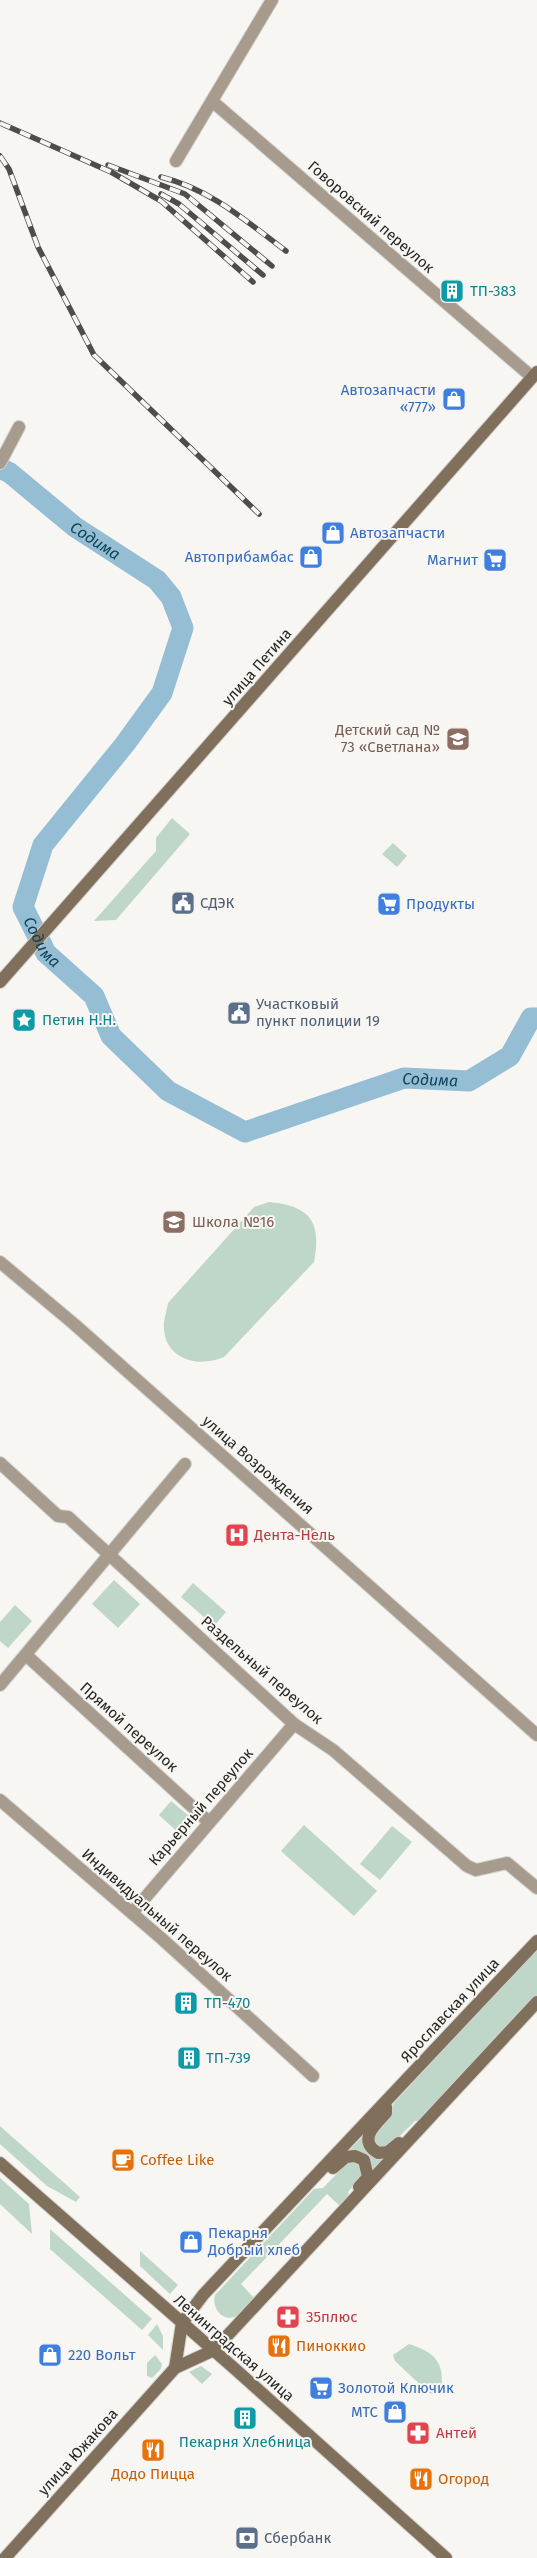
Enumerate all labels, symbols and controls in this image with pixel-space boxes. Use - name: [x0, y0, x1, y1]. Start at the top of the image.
- street label: Говоровский переулок: [304, 157, 438, 277]
- building icon: ТП-383: [439, 278, 465, 304]
- place label: ТП-383: [470, 282, 516, 300]
- place label: Автозапчасти «777»: [341, 381, 436, 416]
- shop icon: Автозапчасти «777»: [441, 386, 467, 412]
- water label: Содима: [67, 517, 124, 563]
- shop icon: Автозапчасти: [320, 520, 346, 546]
- place label: Автозапчасти: [350, 524, 445, 542]
- shop icon: Автоприбамбас: [298, 544, 324, 570]
- supermarket icon: Магнит: [482, 547, 508, 573]
- place label: Автоприбамбас: [185, 548, 294, 566]
- place label: Магнит: [427, 551, 478, 569]
- street label: улица Петина: [219, 625, 295, 709]
- place label: Детский сад № 73 «Светлана»: [334, 721, 440, 756]
- school or university icon: Детский сад № 73 «Светлана»: [445, 726, 471, 752]
- public building icon: СДЭК: [170, 890, 196, 916]
- supermarket icon: Продукты: [376, 891, 402, 917]
- place label: СДЭК: [200, 894, 235, 912]
- place label: Продукты: [406, 895, 475, 913]
- water label: Содима: [20, 913, 65, 971]
- place label: Участковый пункт полиции 19: [256, 995, 380, 1030]
- public building icon: Участковый пункт полиции 19: [226, 1000, 252, 1026]
- place icon: Петин Н.Н.: [11, 1007, 37, 1033]
- place label: Петин Н.Н.: [42, 1011, 116, 1029]
- water label: Содима: [402, 1068, 458, 1090]
- school or university icon: Школа №16: [161, 1209, 187, 1235]
- place label: Школа №16: [192, 1213, 274, 1231]
- street label: улица Возрождения: [199, 1412, 317, 1518]
- hospital icon: Дента-Нель: [224, 1522, 250, 1548]
- place label: Дента-Нель: [253, 1526, 335, 1544]
- street label: Раздельный переулок: [197, 1612, 327, 1728]
- street label: Прямой переулок: [76, 1678, 182, 1776]
- street label: Карьерный переулок: [145, 1744, 257, 1869]
- street label: Индивидуальный переулок: [78, 1845, 236, 1985]
- street label: Ярославская улица: [397, 1954, 503, 2066]
- building icon: ТП-470: [173, 1990, 199, 2016]
- place label: ТП-470: [204, 1994, 250, 2012]
- building icon: ТП-739: [176, 2045, 202, 2071]
- place label: ТП-739: [206, 2049, 251, 2067]
- cafe icon: Coffee Like: [110, 2147, 136, 2173]
- place label: Coffee Like: [140, 2151, 215, 2169]
- place label: Пекарня Добрый хлеб: [207, 2224, 300, 2259]
- shop icon: Пекарня Добрый хлеб: [178, 2229, 204, 2255]
- street label: Ленинградская улица: [170, 2291, 298, 2405]
- pharmacy icon: 35плюс: [275, 2304, 301, 2330]
- place label: 35плюс: [306, 2308, 357, 2326]
- restaurant icon: Пиноккио: [266, 2333, 292, 2359]
- place label: Пиноккио: [296, 2337, 366, 2355]
- shop icon: 220 Вольт: [37, 2342, 63, 2368]
- place label: 220 Вольт: [68, 2346, 136, 2364]
- supermarket icon: Золотой Ключик: [308, 2375, 334, 2401]
- place label: Золотой Ключик: [338, 2379, 454, 2397]
- shop icon: МТС: [382, 2399, 408, 2425]
- place label: МТС: [351, 2403, 379, 2421]
- street label: улица Южакова: [34, 2405, 122, 2499]
- building icon: Пекарня Хлебница: [232, 2405, 258, 2431]
- pharmacy icon: Антей: [405, 2420, 431, 2446]
- place label: Антей: [436, 2424, 477, 2442]
- place label: Пекарня Хлебница: [179, 2433, 311, 2451]
- restaurant icon: Додо Пицца: [140, 2437, 166, 2463]
- place label: Додо Пицца: [110, 2465, 195, 2483]
- restaurant icon: Огород: [408, 2466, 434, 2492]
- place label: Огород: [438, 2470, 489, 2488]
- bank icon: Сбербанк: [234, 2525, 260, 2551]
- place label: Сбербанк: [264, 2529, 332, 2547]

